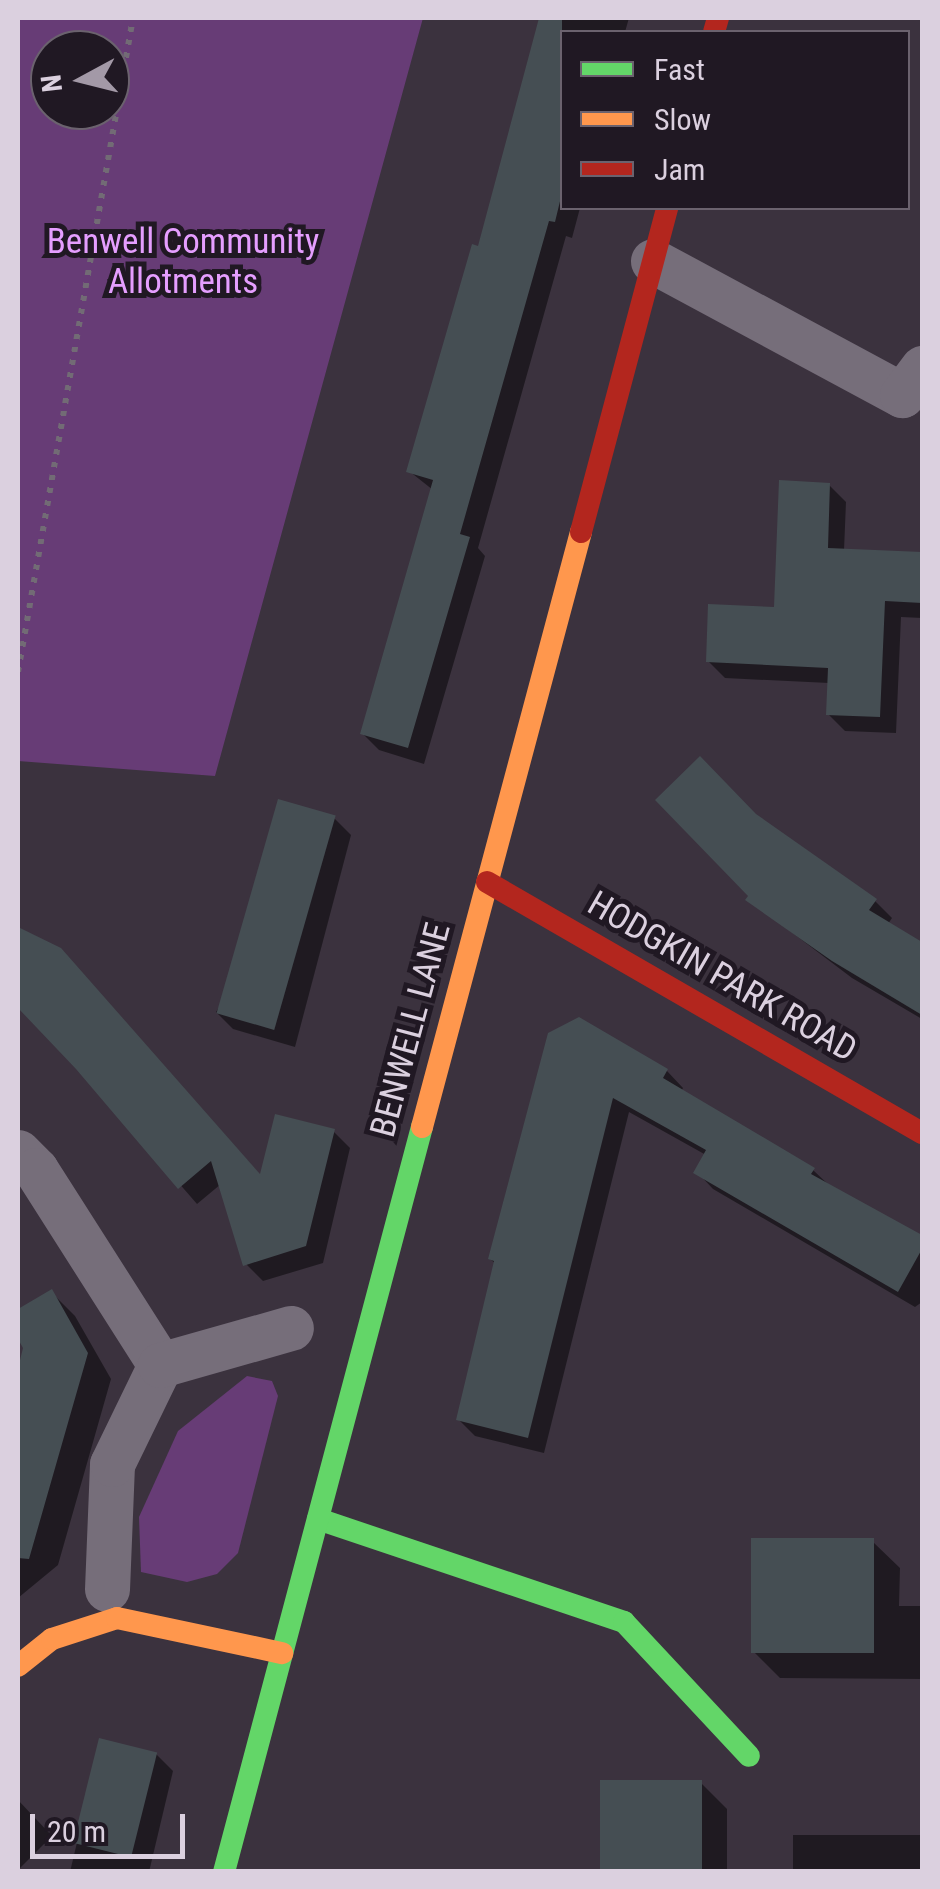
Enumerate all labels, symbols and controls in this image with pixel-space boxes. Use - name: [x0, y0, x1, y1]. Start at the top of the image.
- north arrow: [30, 30, 130, 130]
- legend: [560, 30, 910, 210]
- text: Fast: [654, 52, 705, 87]
- text: N: [34, 73, 69, 94]
- text: Slow: [654, 102, 711, 137]
- text: Jam: [654, 152, 705, 187]
- park label: Benwell Community Allotments: [47, 221, 319, 303]
- street label: HODGKIN PARK ROAD: [580, 883, 864, 1071]
- street label: BENWELL LANE: [362, 918, 460, 1142]
- scale bar: [35, 1794, 190, 1856]
- text: 20 m: [47, 1814, 106, 1849]

